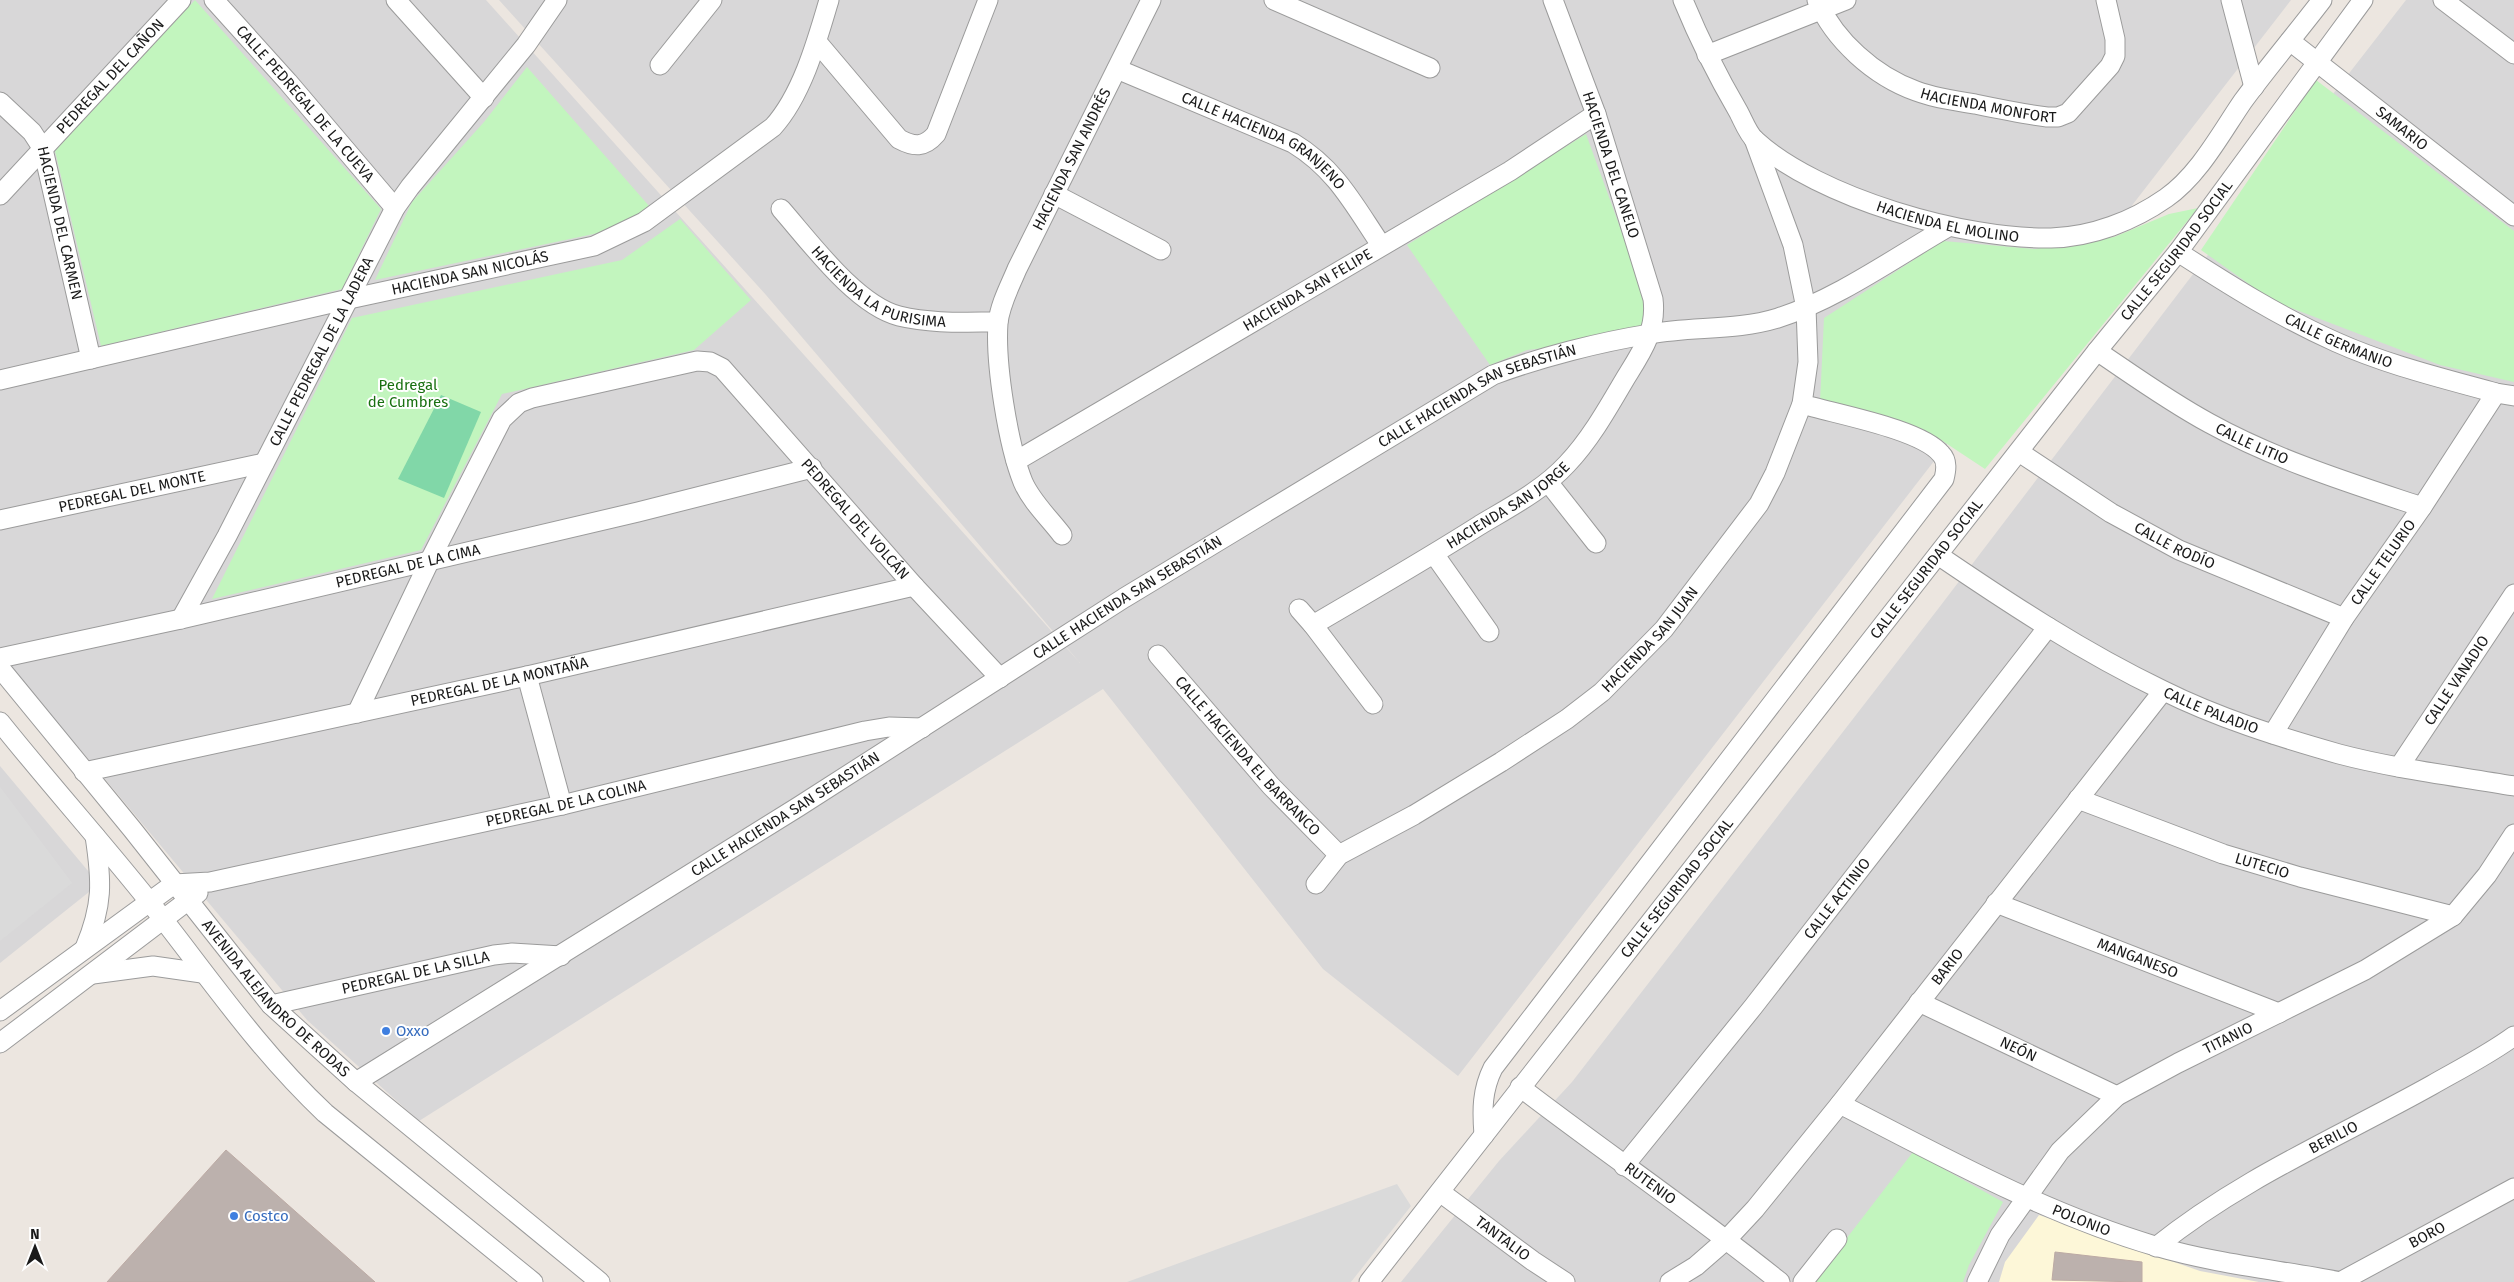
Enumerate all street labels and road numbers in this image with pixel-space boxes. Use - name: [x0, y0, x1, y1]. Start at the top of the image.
- street label: PEDREGAL DEL CAÑON: [53, 15, 168, 137]
- street label: CALLE PEDREGAL DE LA CUEVA: [232, 22, 378, 186]
- street label: HACIENDA MONFORT: [1918, 84, 2057, 126]
- street label: HACIENDA SAN ANDRÉS: [1029, 85, 1115, 233]
- street label: CALLE HACIENDA GRANJENO: [1179, 88, 1349, 193]
- street label: HACIENDA DEL CANELO: [1579, 89, 1643, 241]
- street label: SAMARIO: [2372, 103, 2431, 154]
- street label: HACIENDA DEL CARMEN: [34, 144, 86, 302]
- street label: CALLE SEGURIDAD SOCIAL: [2117, 177, 2237, 324]
- street label: HACIENDA EL MOLINO: [1874, 197, 2020, 246]
- street label: HACIENDA LA PURISIMA: [807, 242, 947, 331]
- street label: HACIENDA SAN FELIPE: [1240, 245, 1375, 335]
- street label: HACIENDA SAN NICOLÁS: [390, 247, 550, 299]
- street label: CALLE PEDREGAL DE LA LADERA: [266, 254, 378, 449]
- street label: CALLE GERMANIO: [2282, 309, 2395, 372]
- street label: CALLE HACIENDA SAN SEBASTIÁN: [1375, 341, 1578, 451]
- street label: CALLE LITIO: [2212, 419, 2291, 468]
- street label: PEDREGAL DEL VOLCÁN: [797, 455, 913, 583]
- street label: HACIENDA SAN JORGE: [1443, 458, 1573, 553]
- street label: PEDREGAL DEL MONTE: [57, 467, 207, 516]
- street label: CALLE SEGURIDAD SOCIAL: [1866, 495, 1987, 642]
- street label: CALLE TELURIO: [2347, 516, 2419, 609]
- street label: CALLE RODÍO: [2131, 518, 2218, 573]
- street label: CALLE HACIENDA SAN SEBASTIÁN: [1029, 532, 1225, 663]
- street label: PEDREGAL DE LA CIMA: [334, 540, 482, 592]
- street label: HACIENDA SAN JUAN: [1598, 583, 1702, 696]
- street label: CALLE VANADIO: [2420, 632, 2493, 729]
- street label: PEDREGAL DE LA MONTAÑA: [409, 653, 590, 710]
- street label: CALLE HACIENDA EL BARRANCO: [1171, 672, 1324, 840]
- street label: CALLE PALADIO: [2160, 683, 2261, 738]
- street label: CALLE HACIENDA SAN SEBASTIÁN: [688, 748, 883, 880]
- street label: PEDREGAL DE LA COLINA: [484, 776, 648, 830]
- street label: CALLE SEGURIDAD SOCIAL: [1617, 814, 1737, 962]
- street label: LUTECIO: [2233, 849, 2292, 882]
- street label: CALLE ACTINIO: [1800, 854, 1874, 943]
- street label: AVENIDA ALEJANDRO DE RODAS: [198, 916, 354, 1081]
- street label: MANGANESO: [2095, 934, 2181, 982]
- street label: BARIO: [1927, 945, 1967, 989]
- street label: PEDREGAL DE LA SILLA: [340, 947, 491, 998]
- street label: TITANIO: [2200, 1018, 2256, 1058]
- street label: NEÓN: [1997, 1033, 2040, 1066]
- street label: BERILIO: [2306, 1117, 2361, 1158]
- street label: RUTENIO: [1621, 1158, 1680, 1208]
- street label: POLONIO: [2049, 1201, 2113, 1240]
- street label: TANTALIO: [1472, 1212, 1534, 1265]
- street label: BORO: [2406, 1218, 2448, 1252]

